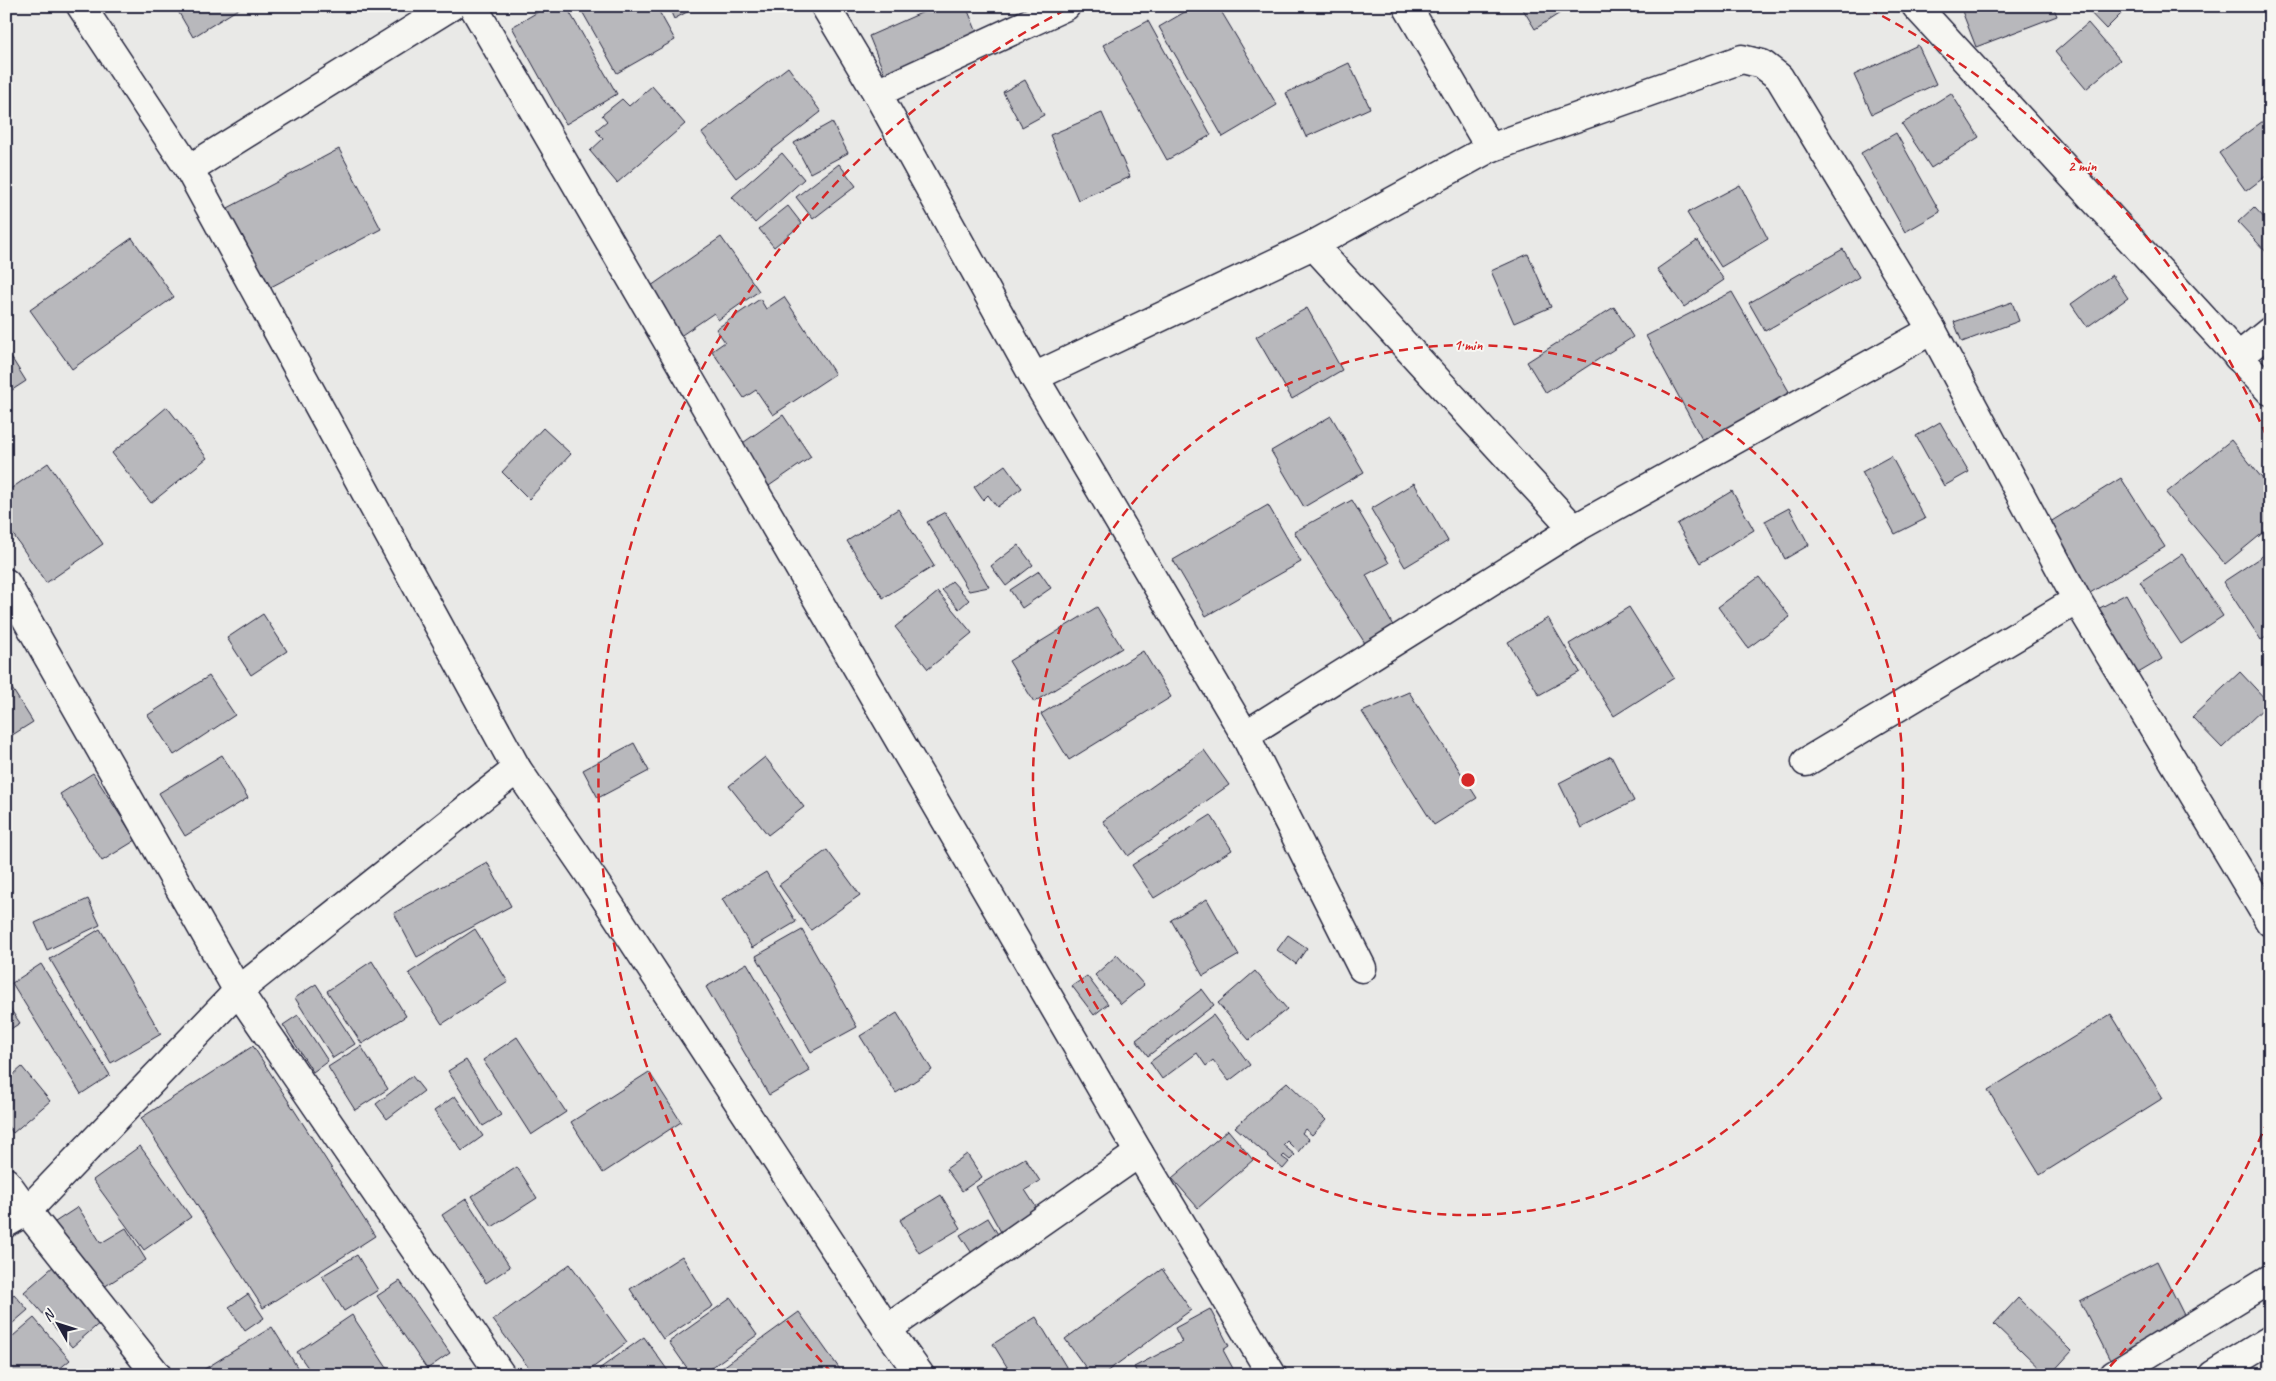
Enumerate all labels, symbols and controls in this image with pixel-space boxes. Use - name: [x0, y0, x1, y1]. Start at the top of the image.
- text: 2 min: [2068, 157, 2097, 176]
- text: 1 min: [1454, 336, 1483, 355]
- centre of rings: [1459, 771, 1477, 789]
- north arrow: [32, 1298, 82, 1348]
- text: N: [39, 1306, 59, 1325]

